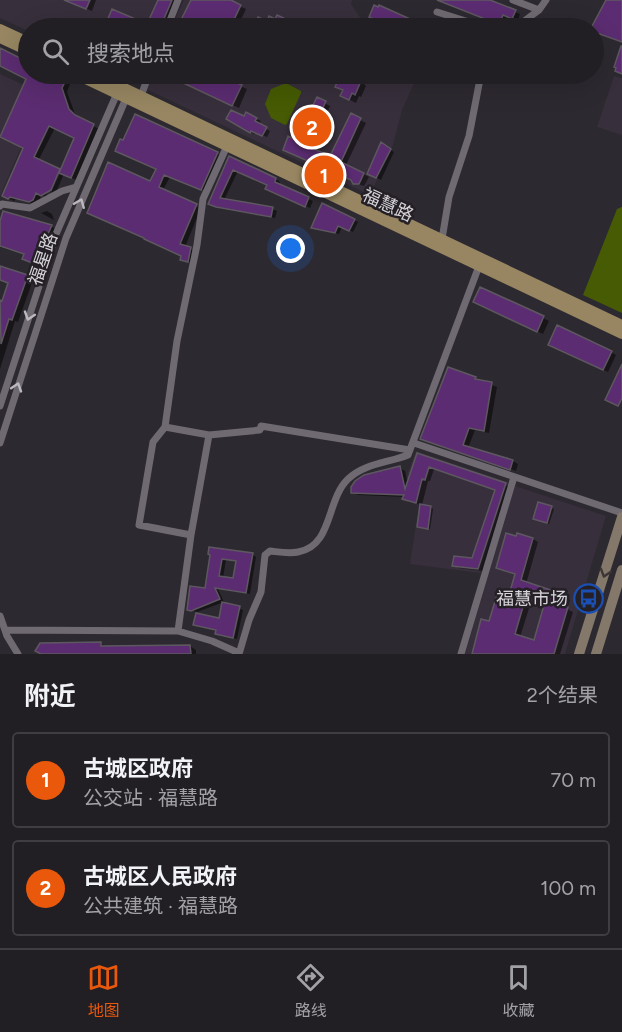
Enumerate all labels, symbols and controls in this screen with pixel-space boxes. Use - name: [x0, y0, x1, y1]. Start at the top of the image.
- search box: [18, 18, 604, 84]
- icon: search: [39, 35, 72, 68]
- text: 搜索地点: [87, 40, 175, 67]
- pin: 2: [292, 104, 332, 150]
- pin: 1: [304, 152, 344, 198]
- street label: 福慧路: [359, 184, 417, 226]
- one-way arrow: [73, 198, 86, 208]
- street label: 福星路: [24, 230, 62, 288]
- your location: [276, 234, 305, 263]
- one-way arrow: [24, 310, 36, 321]
- one-way arrow: [10, 382, 22, 393]
- one-way arrow: [599, 567, 612, 578]
- bus stop icon: 福慧市场: [573, 583, 605, 615]
- place label: 福慧市场: [496, 588, 568, 610]
- text: 附近: [24, 680, 76, 712]
- text: 2个结果: [527, 683, 598, 707]
- text: 古城区政府: [83, 755, 193, 782]
- text: 1: [41, 768, 50, 792]
- text: 70 m: [550, 768, 596, 792]
- text: 公交站 · 福慧路: [83, 786, 218, 810]
- text: 古城区人民政府: [83, 863, 237, 890]
- text: 2: [40, 876, 51, 900]
- text: 100 m: [540, 876, 596, 900]
- text: 公共建筑 · 福慧路: [83, 894, 238, 918]
- tab: 地图: [87, 961, 120, 1021]
- tab: 路线: [294, 961, 327, 1021]
- tab: 收藏: [502, 961, 535, 1021]

